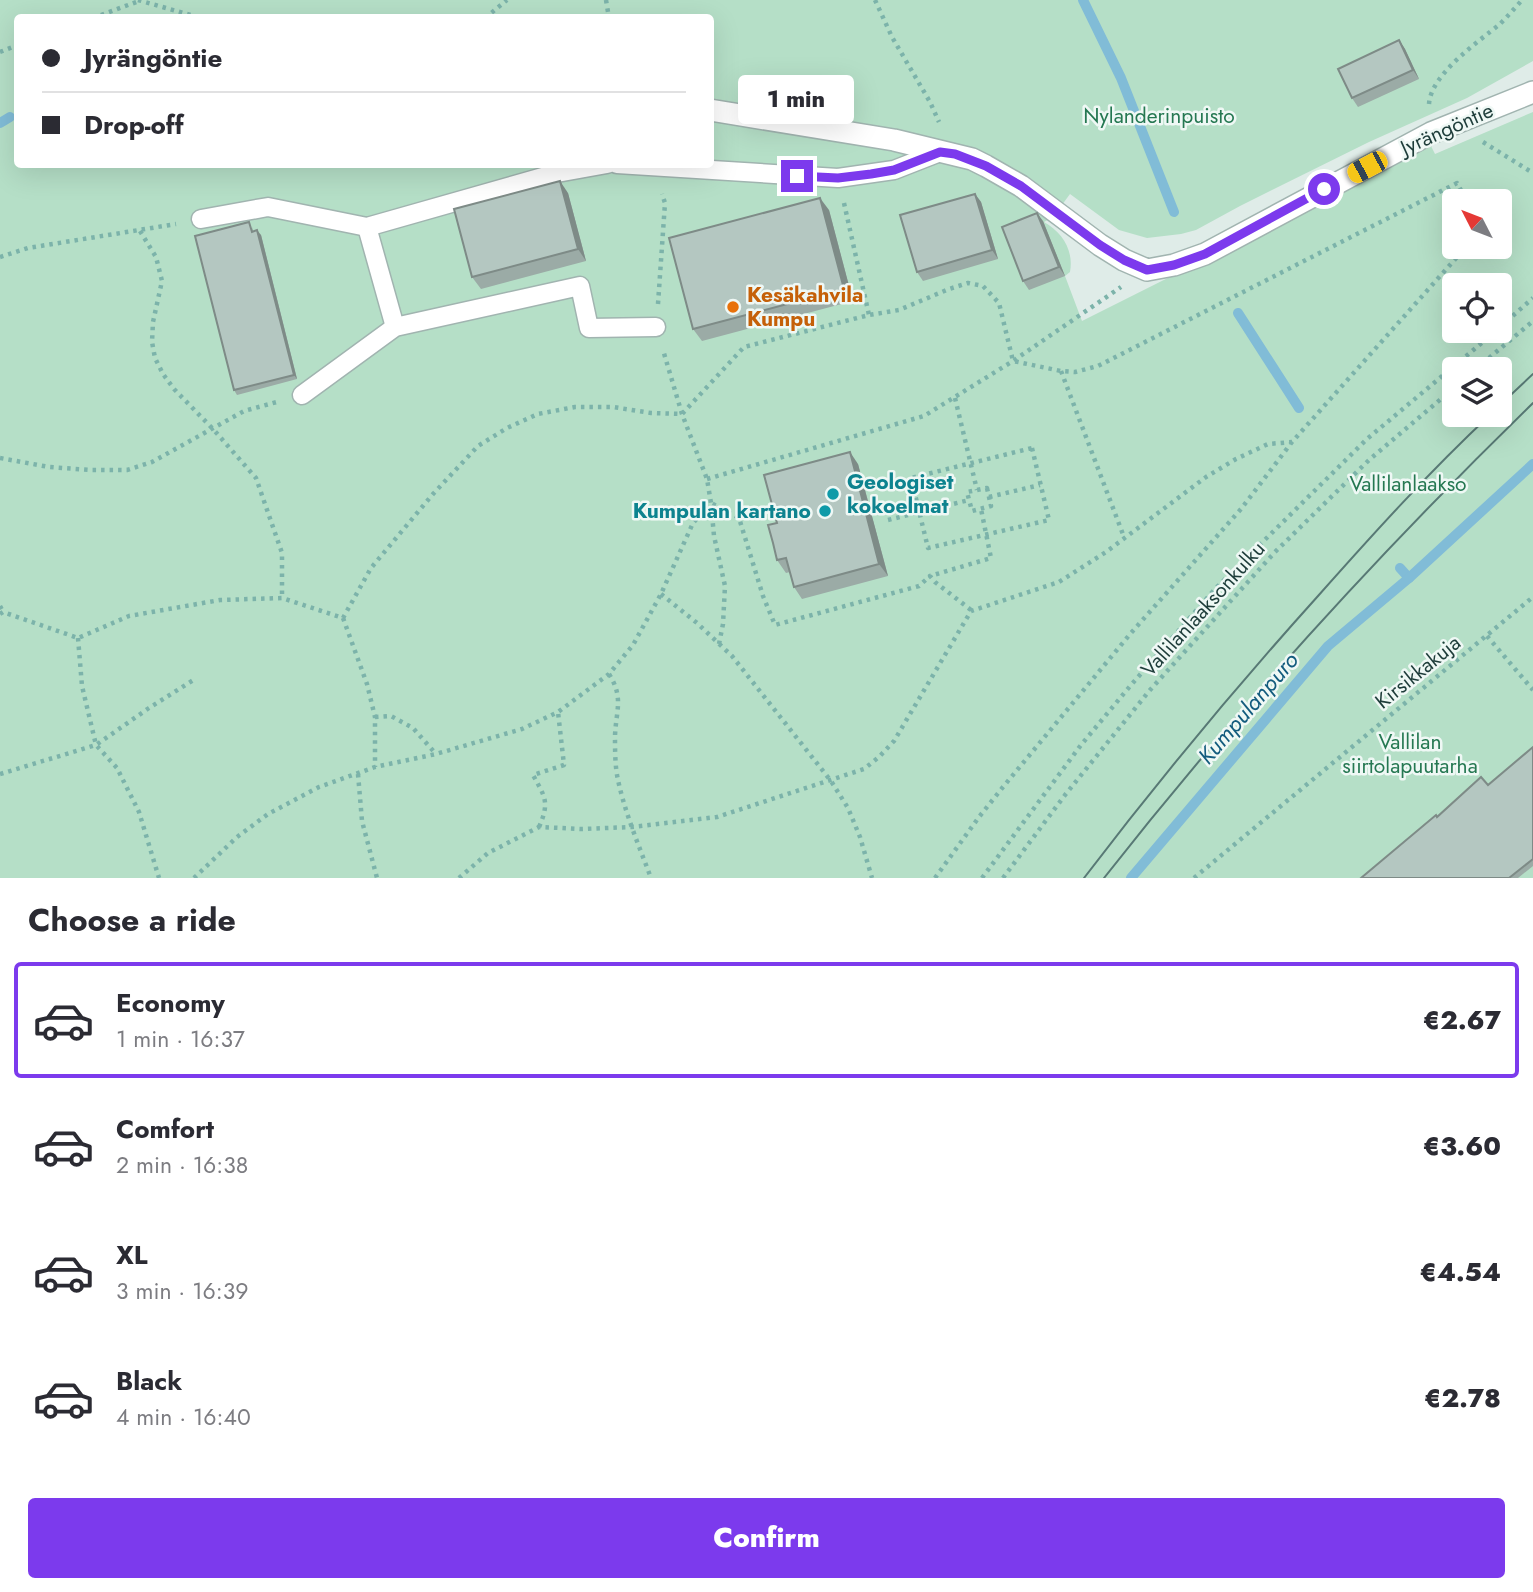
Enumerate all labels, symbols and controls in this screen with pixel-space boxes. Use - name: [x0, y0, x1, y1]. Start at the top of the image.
- text: Jyrängöntie: [84, 39, 222, 77]
- callout: 1 min: [739, 74, 855, 124]
- text: 1 min: [767, 82, 825, 116]
- street label: Jyrängöntie: [1393, 95, 1498, 164]
- park label: Nylanderinpuisto: [1083, 101, 1235, 131]
- text: Drop-off: [84, 106, 184, 144]
- car: [1344, 148, 1391, 186]
- route end: [781, 160, 813, 192]
- route start: [1308, 173, 1340, 205]
- north arrow: [1442, 189, 1512, 259]
- map controls: [1442, 189, 1512, 427]
- button: locate: [1442, 273, 1512, 343]
- place label: Kesäkahvila Kumpu: [747, 280, 863, 334]
- marker: Kesäkahvila Kumpu: [725, 299, 741, 315]
- button: layers: [1442, 357, 1512, 427]
- place label: Geologiset kokoelmat: [847, 467, 954, 521]
- park label: Vallilanlaakso: [1349, 469, 1467, 499]
- marker: Geologiset kokoelmat: [825, 486, 841, 502]
- place label: Kumpulan kartano: [633, 496, 811, 526]
- marker: Kumpulan kartano: [817, 503, 833, 519]
- street label: Vallilanlaaksonkulku: [1134, 535, 1272, 683]
- street label: Kirsikkakuja: [1369, 628, 1467, 716]
- water label: Kumpulanpuro: [1190, 644, 1307, 772]
- park label: Vallilan siirtolapuutarha: [1342, 727, 1478, 781]
- text: Choose a ride: [28, 897, 236, 943]
- text: Economy: [116, 984, 225, 1022]
- icon: car: [32, 989, 95, 1052]
- text: €2.67: [1423, 1001, 1501, 1039]
- text: 1 min · 16:37: [116, 1022, 245, 1056]
- text: Comfort: [116, 1110, 214, 1148]
- icon: car: [32, 1115, 95, 1178]
- text: €3.60: [1423, 1127, 1501, 1165]
- text: 2 min · 16:38: [116, 1148, 248, 1182]
- text: XL: [116, 1236, 148, 1274]
- icon: car: [32, 1241, 95, 1304]
- text: €4.54: [1419, 1253, 1501, 1291]
- text: 3 min · 16:39: [116, 1274, 248, 1308]
- text: Black: [116, 1362, 182, 1400]
- icon: car: [32, 1367, 95, 1430]
- text: €2.78: [1424, 1379, 1501, 1417]
- text: 4 min · 16:40: [116, 1400, 251, 1434]
- button: Confirm: [28, 1498, 1505, 1578]

